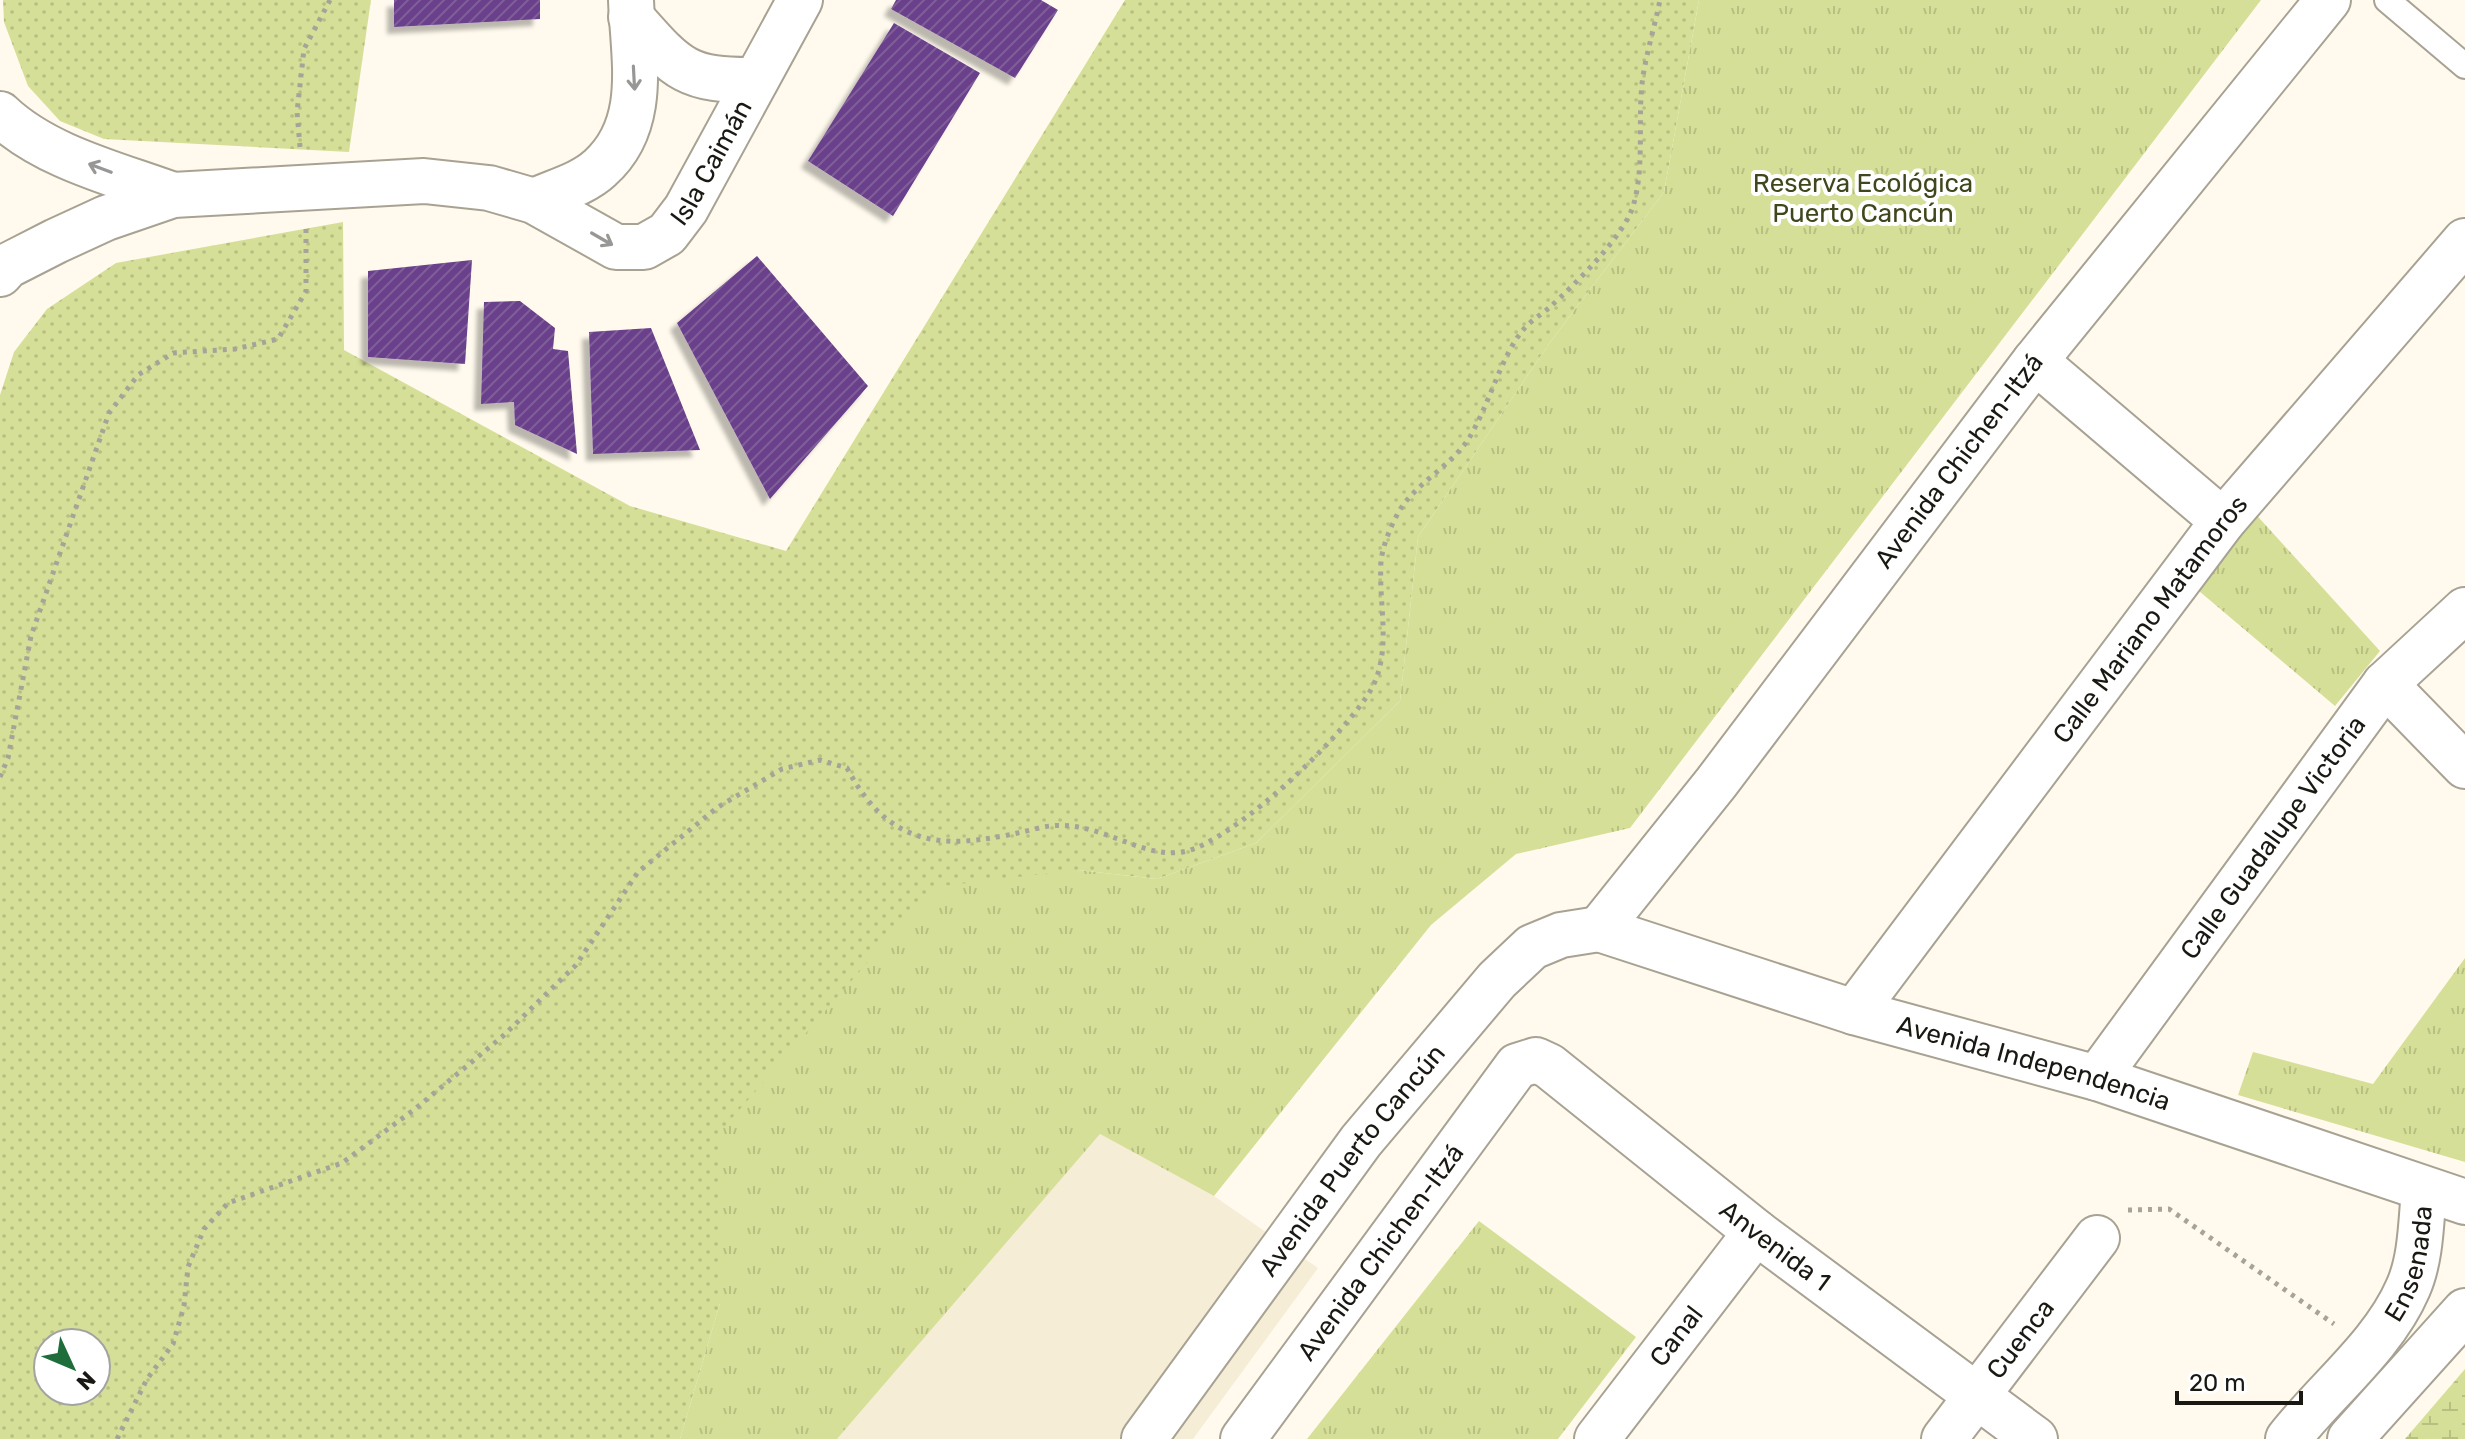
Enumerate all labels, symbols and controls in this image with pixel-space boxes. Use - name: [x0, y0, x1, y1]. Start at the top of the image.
- one-way arrow: [627, 64, 642, 91]
- street label: Isla Caimán: [664, 94, 758, 231]
- one-way arrow: [89, 160, 113, 174]
- park label: Reserva Ecológica Puerto Cancún: [1753, 168, 1973, 229]
- one-way arrow: [590, 231, 613, 247]
- street label: Avenida Chichen-Itzá: [1868, 348, 2050, 574]
- street label: Calle Mariano Matamoros: [2046, 489, 2254, 749]
- street label: Calle Guadalupe Victoria: [2174, 710, 2372, 965]
- street label: Avenida Independencia: [1894, 1009, 2174, 1117]
- street label: Avenida Puerto Cancún: [1252, 1038, 1451, 1282]
- street label: Avenida Chichen-Itzá: [1291, 1138, 1470, 1366]
- street label: Anvenida 1: [1714, 1194, 1837, 1297]
- street label: Ensenada: [2378, 1205, 2438, 1327]
- street label: Cuenca: [1980, 1293, 2061, 1385]
- street label: Canal: [1643, 1299, 1709, 1372]
- north arrow: [32, 1327, 112, 1407]
- scale bar: [2177, 1355, 2301, 1405]
- text: N: [71, 1365, 101, 1396]
- text: 20 m: [2189, 1369, 2246, 1397]

